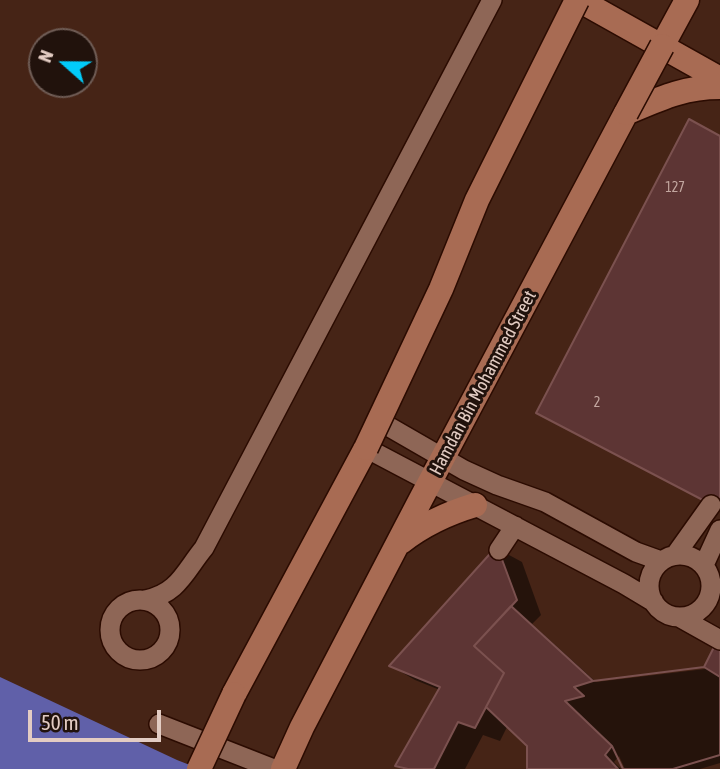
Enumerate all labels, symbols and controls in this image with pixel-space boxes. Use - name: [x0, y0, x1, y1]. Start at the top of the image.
- north arrow: [28, 28, 98, 98]
- text: N: [33, 47, 58, 65]
- house number: 127: [665, 180, 685, 196]
- street label: Hamdan Bin Mohammed Street: [425, 287, 541, 479]
- house number: 2: [594, 395, 600, 411]
- scale bar: [32, 696, 164, 740]
- text: 50 m: [41, 710, 79, 734]

